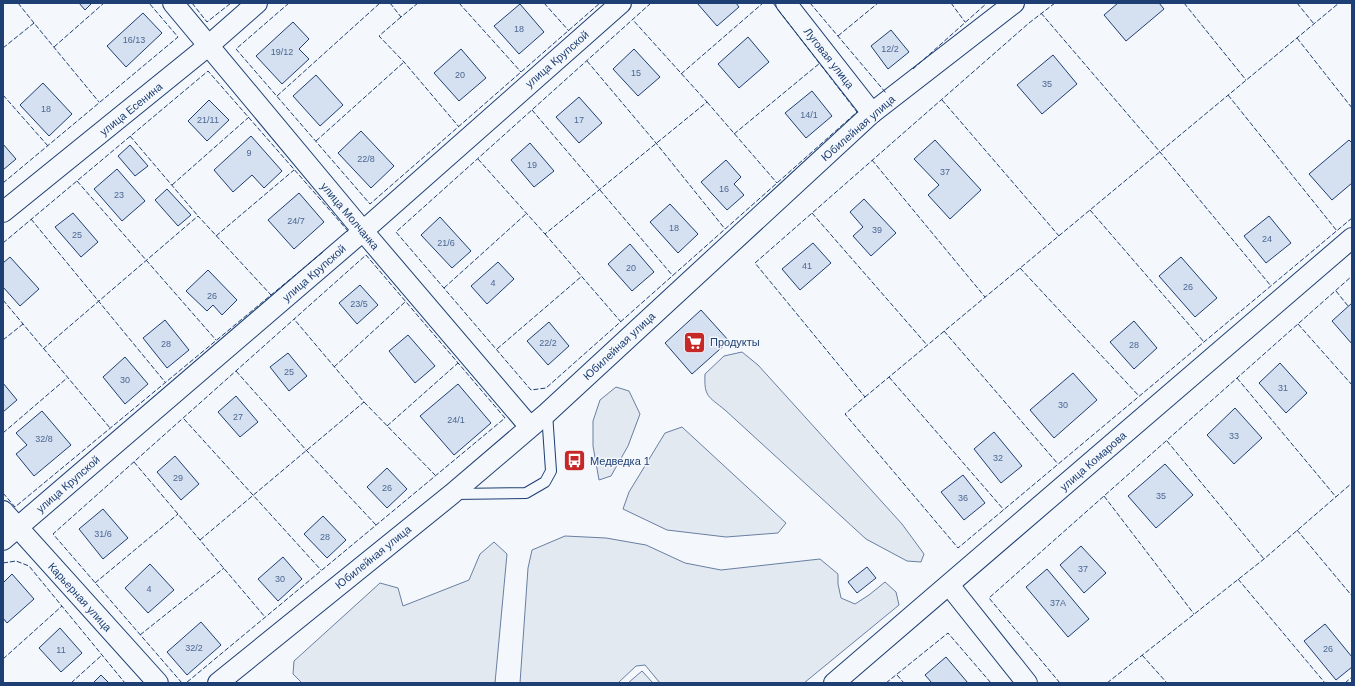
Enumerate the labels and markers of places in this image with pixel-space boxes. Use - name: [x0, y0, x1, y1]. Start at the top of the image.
- supermarket icon: Продукты: [681, 329, 707, 355]
- place label: Продукты: [710, 336, 760, 348]
- bus stop icon: Медведка 1: [562, 448, 588, 474]
- place label: Медведка 1: [590, 455, 650, 467]

